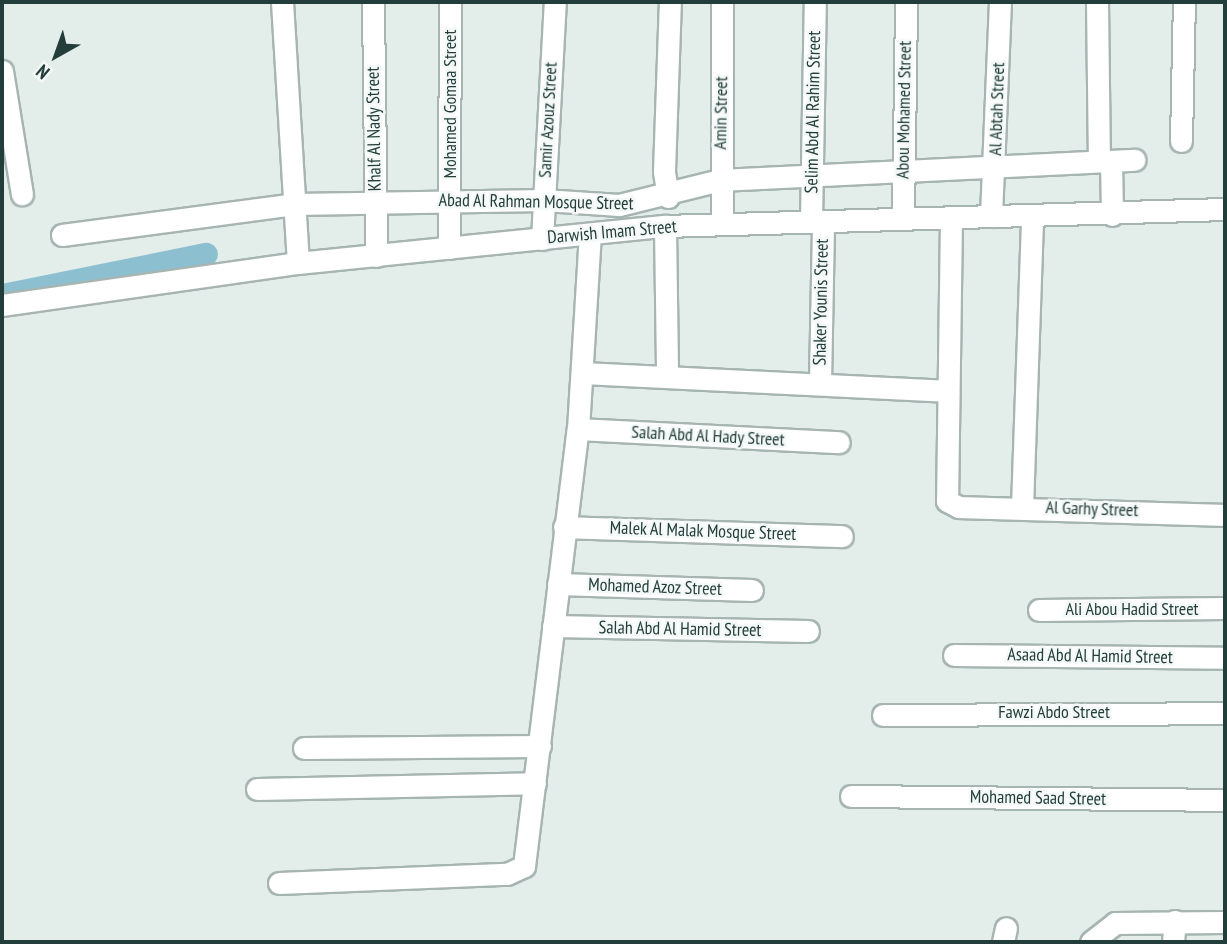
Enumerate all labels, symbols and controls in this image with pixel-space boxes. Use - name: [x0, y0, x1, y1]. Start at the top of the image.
- north arrow: [21, 21, 91, 91]
- street label: Mohamed Gomaa Street: [439, 30, 461, 178]
- street label: Selim Abd Al Rahim Street: [801, 30, 825, 194]
- street label: Abou Mohamed Street: [892, 41, 916, 179]
- text: N: [31, 60, 54, 85]
- street label: Samir Azouz Street: [534, 61, 562, 179]
- street label: Al Abtah Street: [985, 62, 1009, 156]
- street label: Khalf Al Nady Street: [362, 66, 386, 192]
- street label: Amin Street: [710, 76, 732, 150]
- street label: Abad Al Rahman Mosque Street: [438, 189, 634, 215]
- street label: Darwish Imam Street: [546, 216, 678, 248]
- street label: Shaker Younis Street: [809, 238, 833, 366]
- street label: Salah Abd Al Hady Street: [630, 421, 786, 451]
- street label: Al Garhy Street: [1045, 497, 1139, 521]
- street label: Malek Al Malak Mosque Street: [609, 517, 797, 545]
- street label: Mohamed Azoz Street: [587, 574, 723, 600]
- street label: Ali Abou Hadid Street: [1065, 598, 1199, 620]
- street label: Salah Abd Al Hamid Street: [598, 617, 762, 641]
- street label: Asaad Abd Al Hamid Street: [1007, 644, 1173, 668]
- street label: Fawzi Abdo Street: [998, 701, 1110, 723]
- street label: Mohamed Saad Street: [970, 786, 1106, 810]

